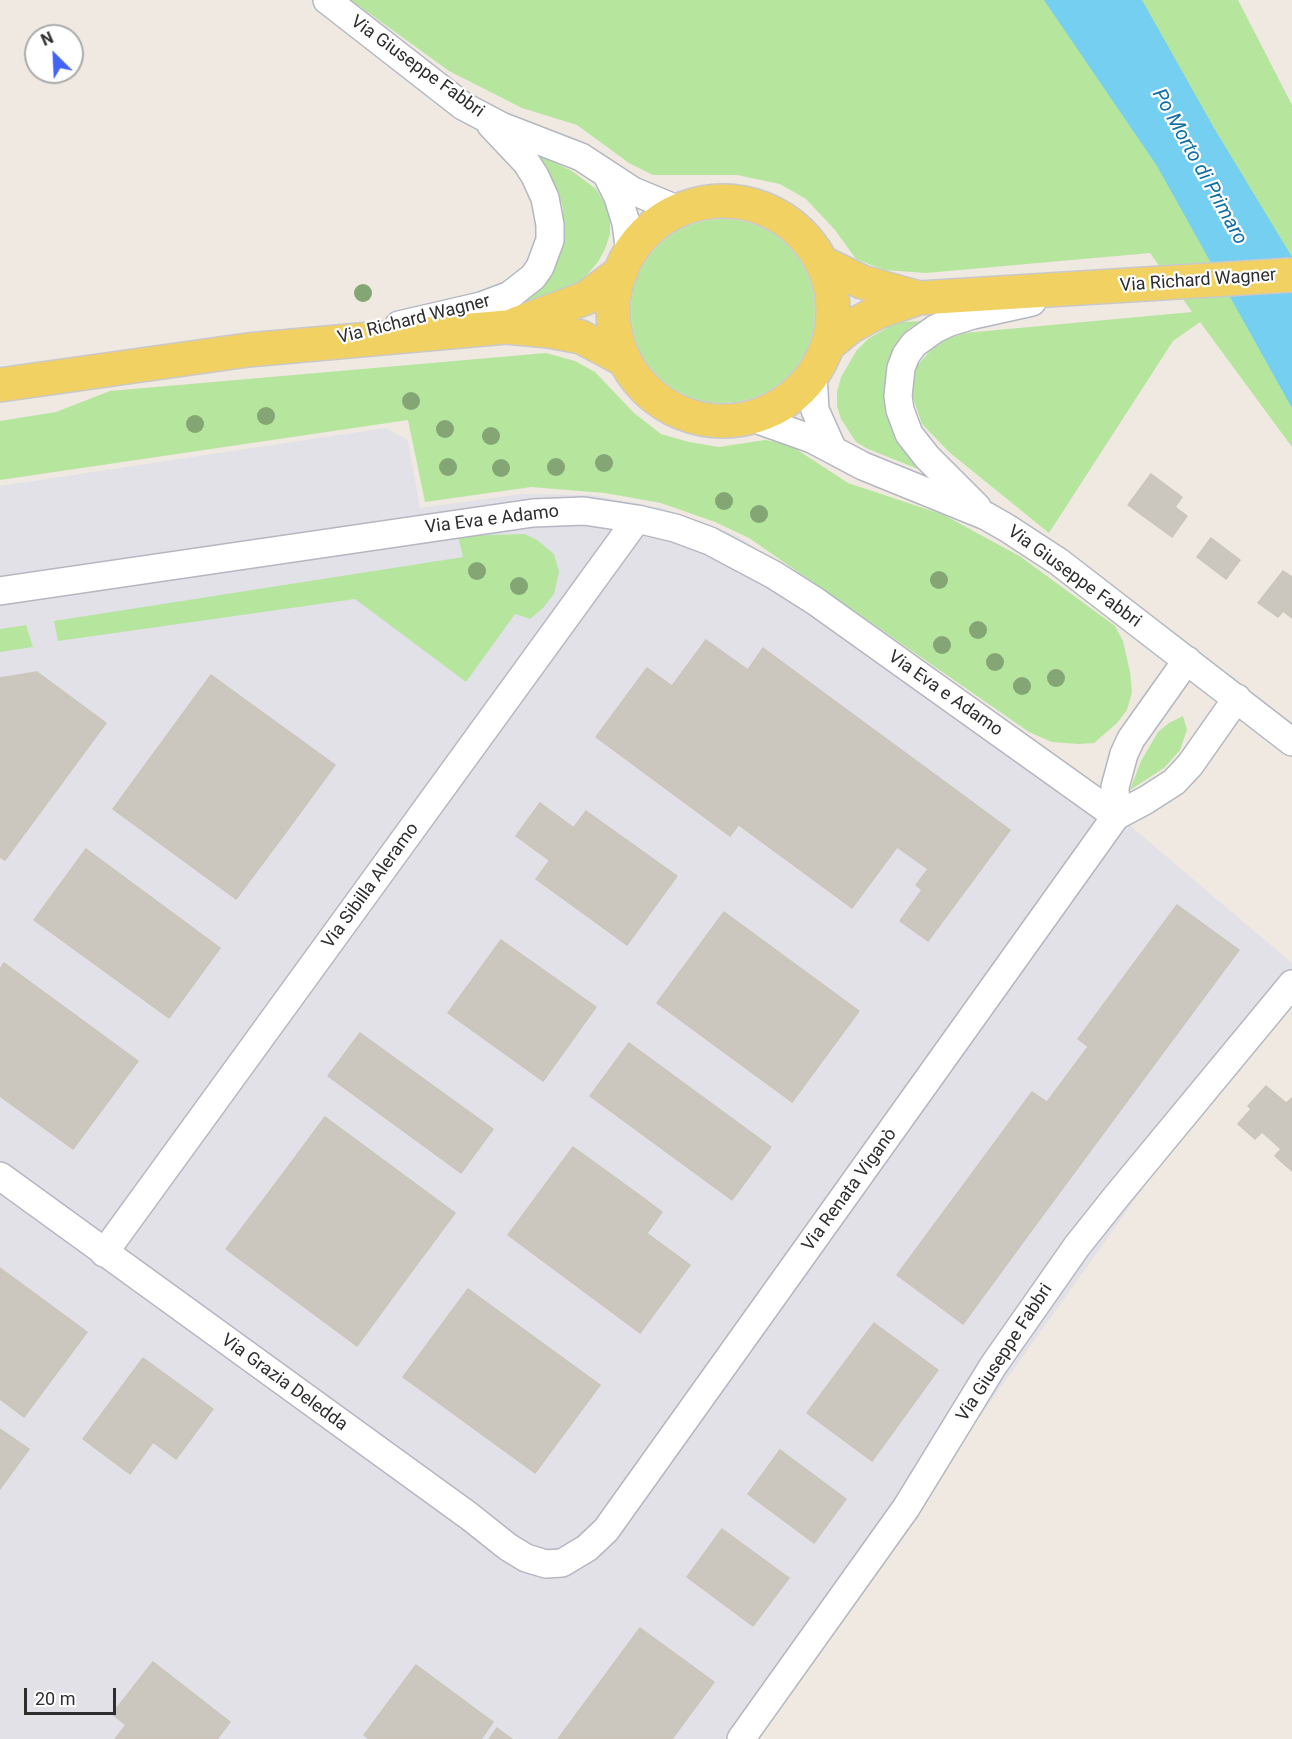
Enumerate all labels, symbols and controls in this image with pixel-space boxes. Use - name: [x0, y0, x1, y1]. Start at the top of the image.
- street label: Via Giuseppe Fabbri: [346, 11, 488, 123]
- north arrow: [24, 24, 84, 84]
- text: N: [38, 28, 56, 50]
- water label: Po Morto di Primaro: [1146, 85, 1252, 249]
- street label: Via Richard Wagner: [1119, 265, 1277, 297]
- street label: Via Richard Wagner: [336, 291, 492, 349]
- street label: Via Eva e Adamo: [424, 501, 560, 539]
- street label: Via Giuseppe Fabbri: [1003, 521, 1145, 633]
- street label: Via Eva e Adamo: [884, 647, 1006, 741]
- street label: Via Sibilla Aleramo: [318, 819, 424, 953]
- street label: Via Renata Viganò: [798, 1124, 902, 1256]
- street label: Via Giuseppe Fabbri: [952, 1280, 1058, 1426]
- street label: Via Grazia Deledda: [217, 1330, 351, 1436]
- scale bar: [27, 1676, 118, 1714]
- text: 20 m: [35, 1688, 75, 1709]

